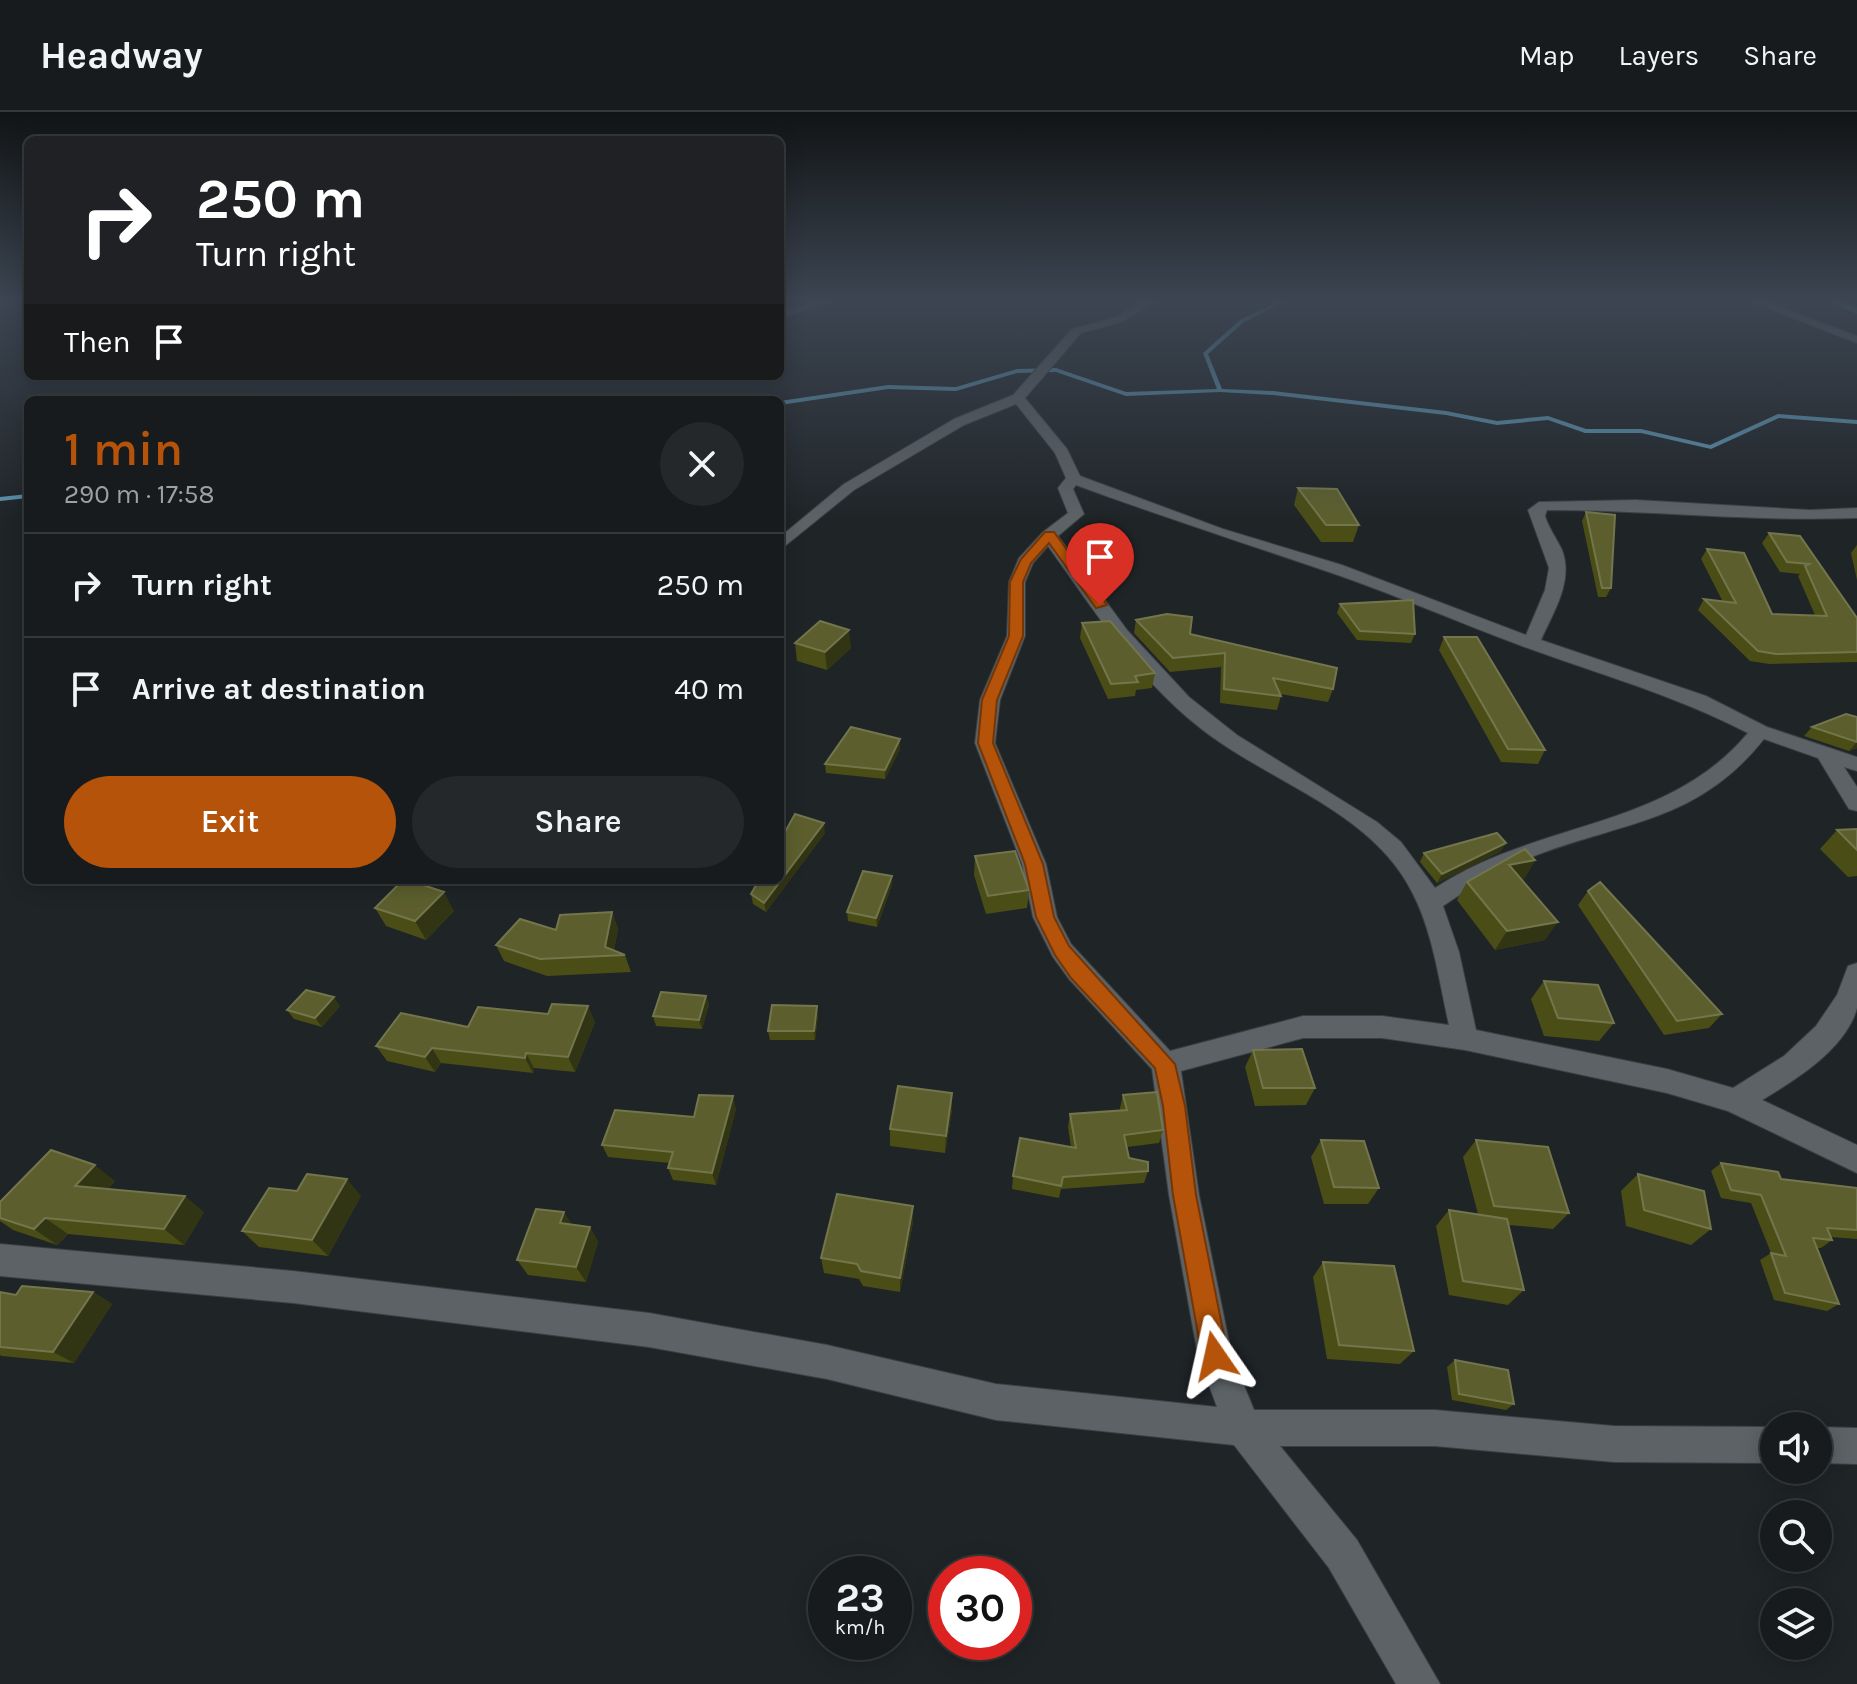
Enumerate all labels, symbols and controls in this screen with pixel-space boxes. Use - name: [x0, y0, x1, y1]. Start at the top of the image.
- text: Headway: [40, 33, 203, 78]
- text: Map: [1519, 39, 1574, 72]
- text: Layers: [1618, 39, 1699, 72]
- text: Share: [1743, 39, 1817, 72]
- text: 250 m: [196, 166, 365, 231]
- icon: right: [64, 168, 168, 272]
- text: Turn right: [196, 233, 356, 275]
- icon: arrive: [147, 320, 191, 364]
- text: Then: [64, 324, 131, 360]
- text: 1 min: [64, 421, 183, 477]
- button: close: [660, 422, 744, 506]
- text: 290 m · 17:58: [64, 479, 215, 510]
- pin: [1066, 523, 1134, 605]
- icon: arrive: [1078, 535, 1122, 579]
- icon: right: [64, 563, 108, 607]
- text: Turn right: [132, 567, 272, 603]
- text: 250 m: [657, 567, 744, 603]
- icon: arrive: [64, 667, 108, 711]
- text: Arrive at destination: [132, 671, 426, 707]
- text: 40 m: [674, 671, 744, 707]
- button: Exit: [64, 776, 396, 868]
- button: Share: [412, 776, 744, 868]
- position arrow: [1173, 1314, 1257, 1398]
- map controls: [1760, 1412, 1832, 1660]
- button: sound: [1760, 1412, 1832, 1484]
- button: search: [1760, 1500, 1832, 1572]
- speed limit sign: 30: [928, 1556, 1032, 1660]
- text: 23: [835, 1574, 885, 1621]
- button: layers: [1760, 1588, 1832, 1660]
- text: km/h: [835, 1616, 885, 1639]

